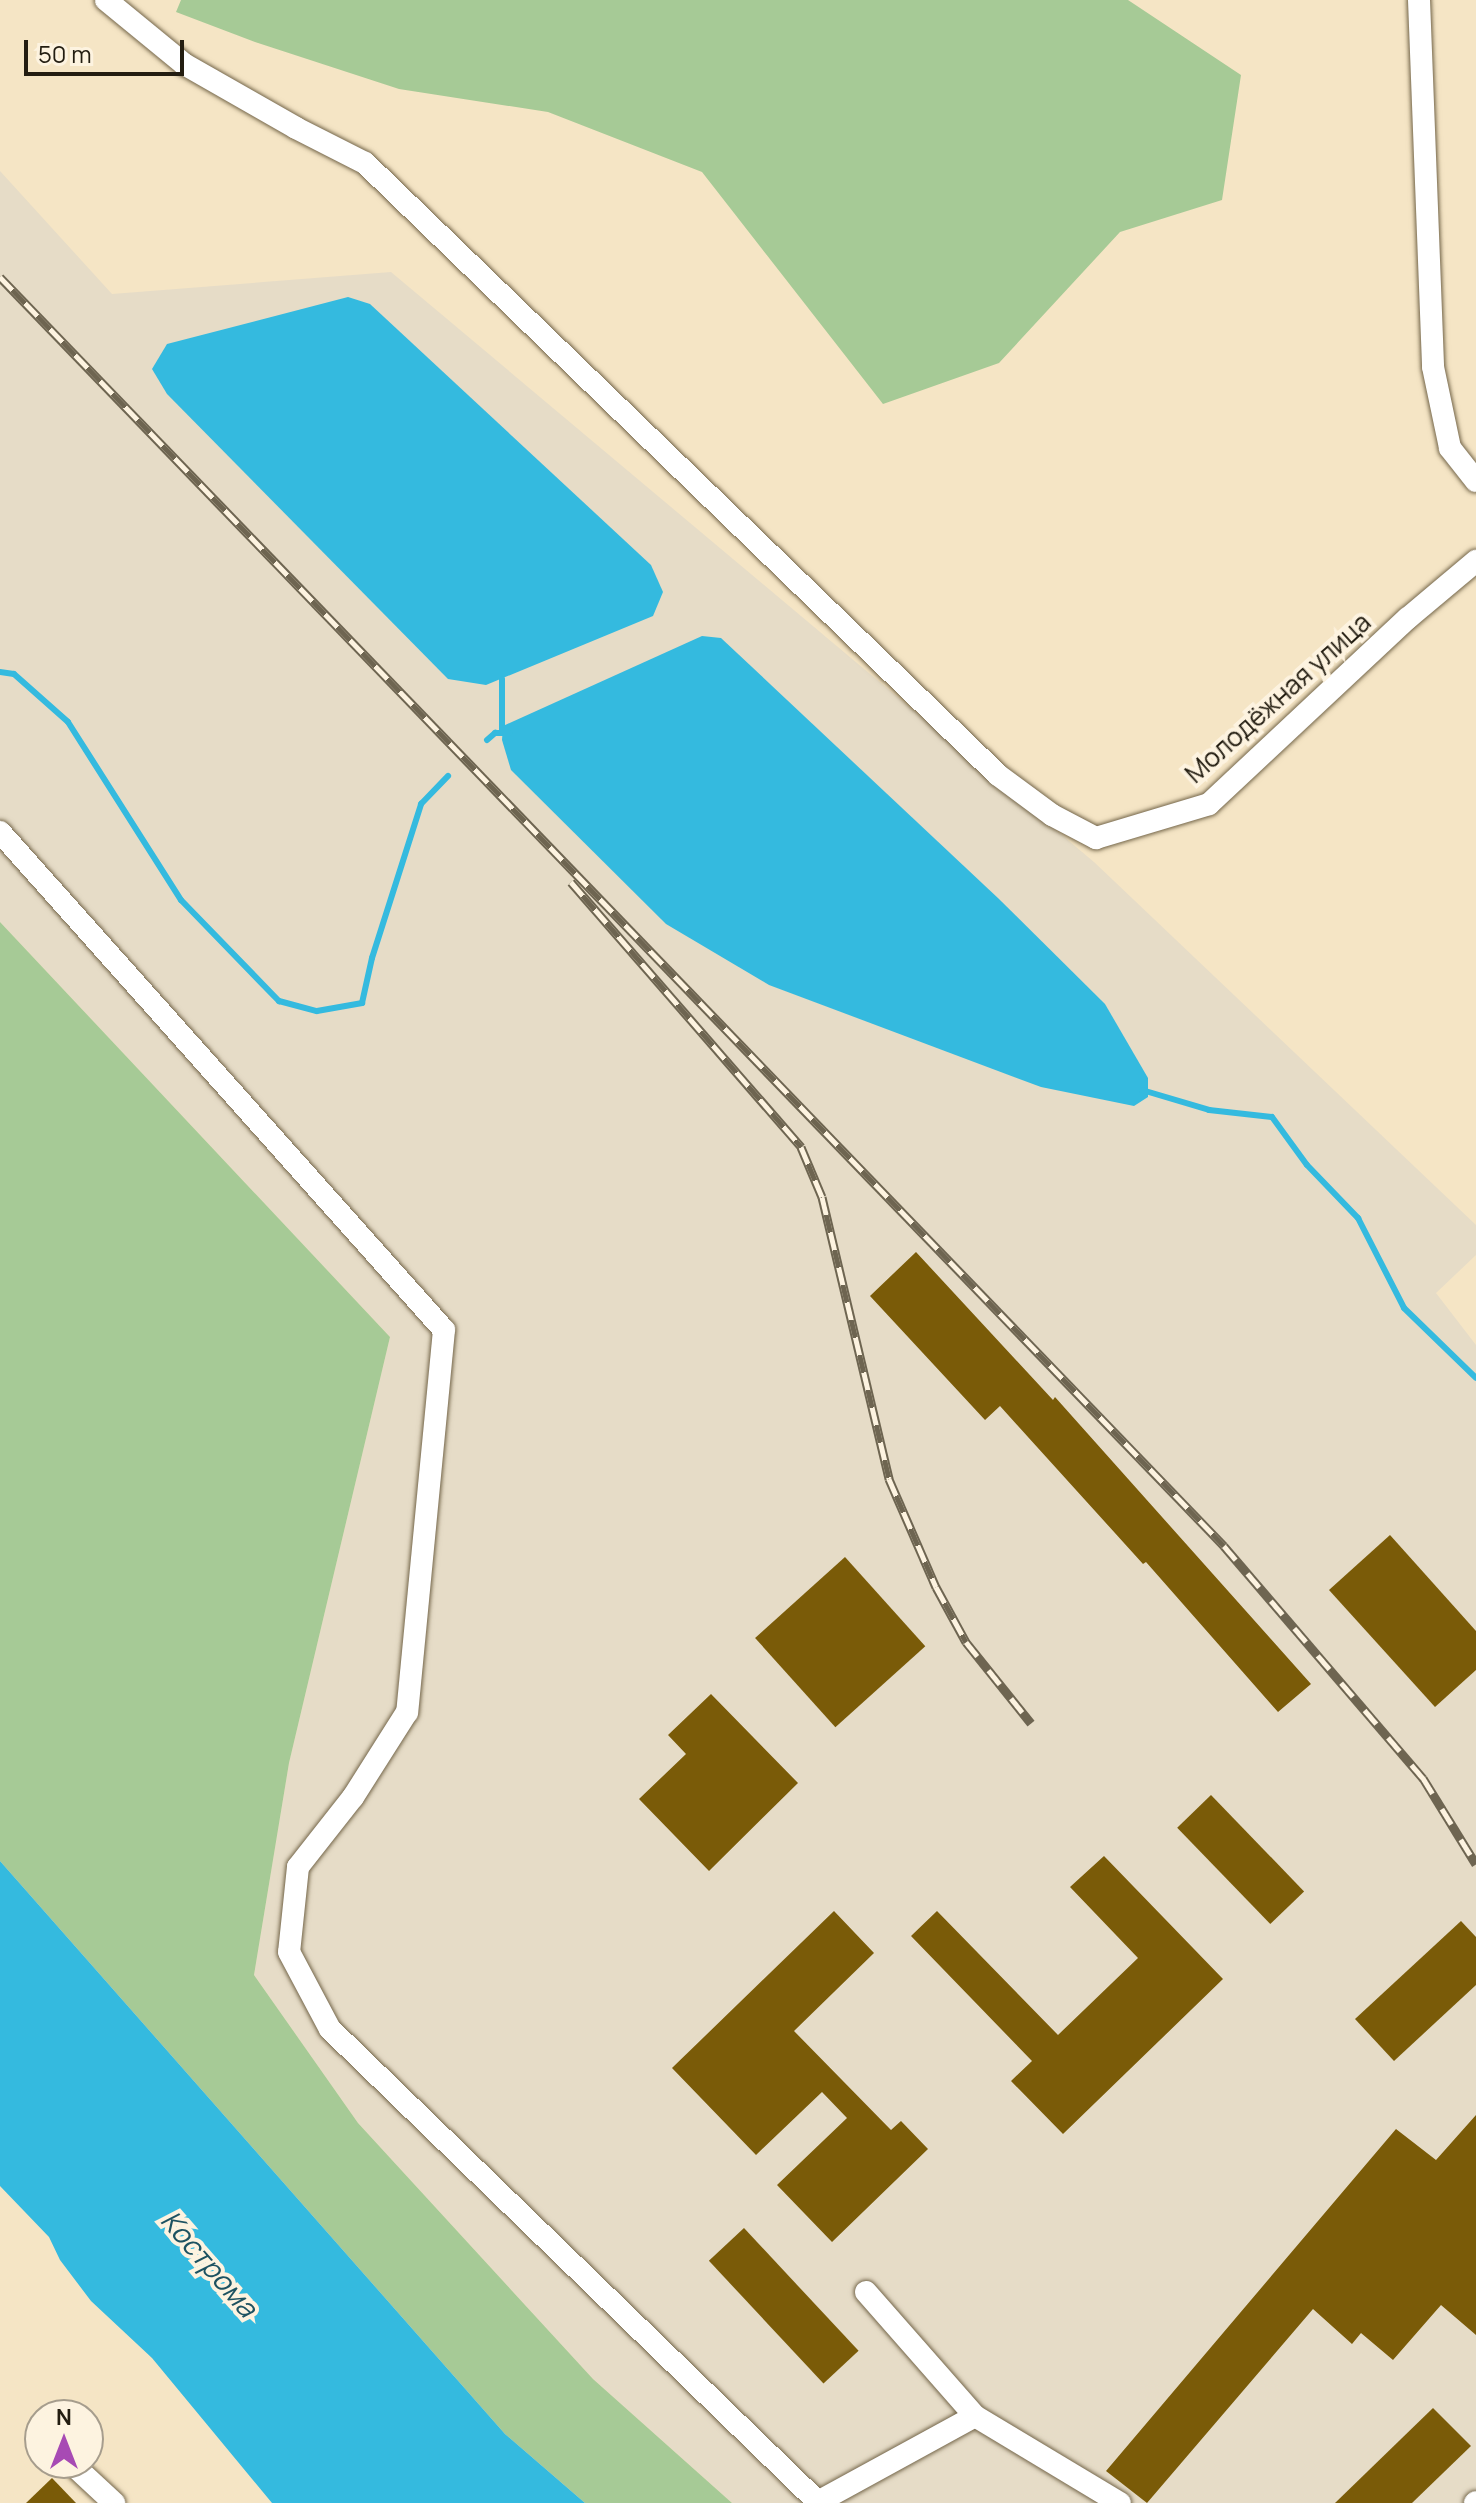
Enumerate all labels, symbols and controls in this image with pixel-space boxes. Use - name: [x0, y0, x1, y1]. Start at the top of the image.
- scale bar: [28, 24, 188, 74]
- text: 50 m: [38, 37, 92, 70]
- street label: Молодёжная улица: [1179, 607, 1377, 789]
- water label: Кострома: [155, 2203, 265, 2323]
- north arrow: [24, 2399, 104, 2479]
- text: N: [56, 2402, 72, 2432]

